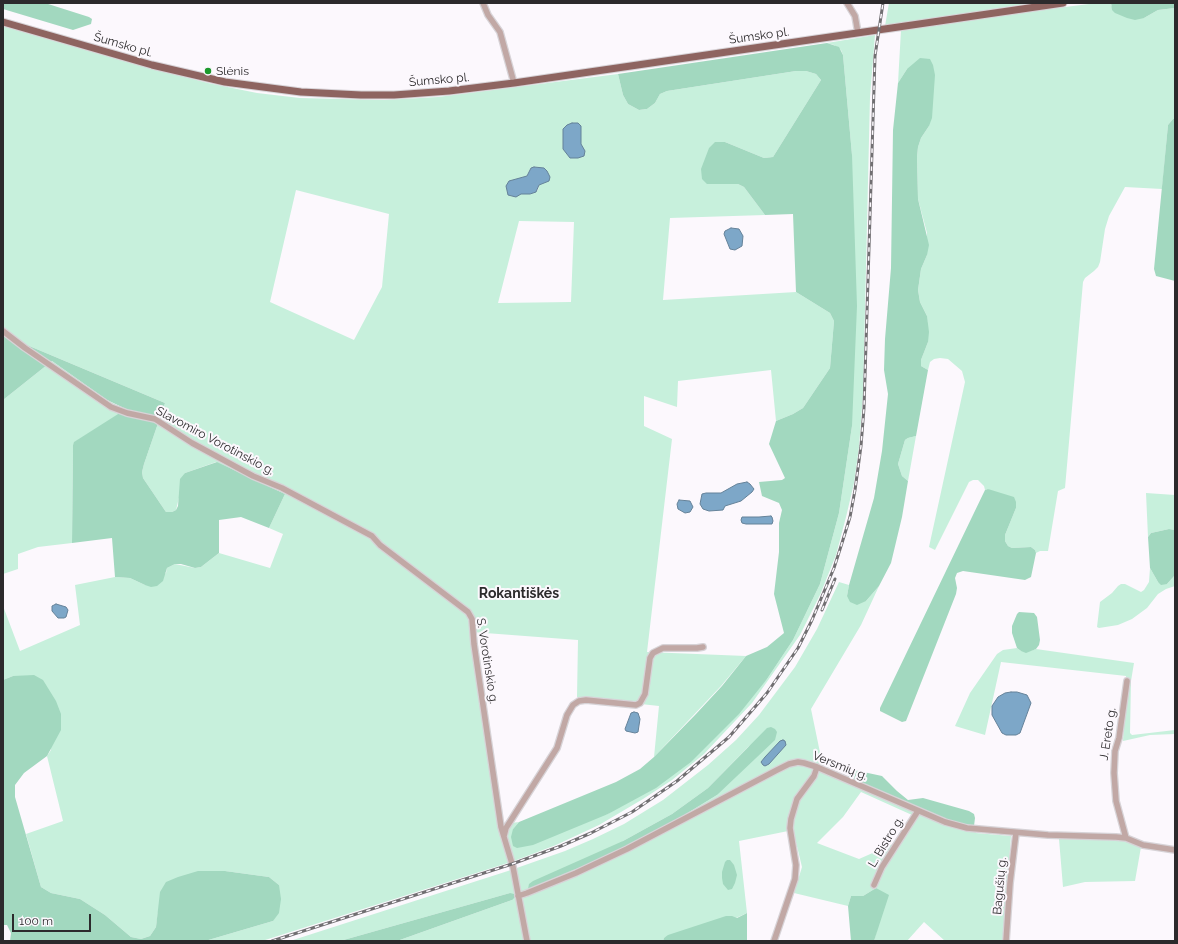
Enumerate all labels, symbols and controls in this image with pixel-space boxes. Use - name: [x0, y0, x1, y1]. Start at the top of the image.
- street label: Šumsko pl.: [728, 25, 790, 47]
- street label: Šumsko pl.: [92, 30, 154, 60]
- place label: Slėnis: [216, 64, 249, 78]
- marker: Slėnis: [203, 66, 213, 76]
- street label: Šumsko pl.: [408, 70, 470, 90]
- street label: Slavomiro Vorotinskio g.: [153, 404, 277, 478]
- district label: Rokantiškės: [479, 586, 559, 602]
- street label: S. Vorotinskio g.: [473, 617, 501, 705]
- street label: J. Ereto g.: [1097, 707, 1119, 761]
- street label: Versmių g.: [810, 748, 870, 784]
- street label: L. Bistro g.: [865, 814, 907, 870]
- street label: Bagušių g.: [990, 857, 1010, 915]
- scale bar: [14, 906, 93, 932]
- text: 100 m: [19, 914, 53, 928]

